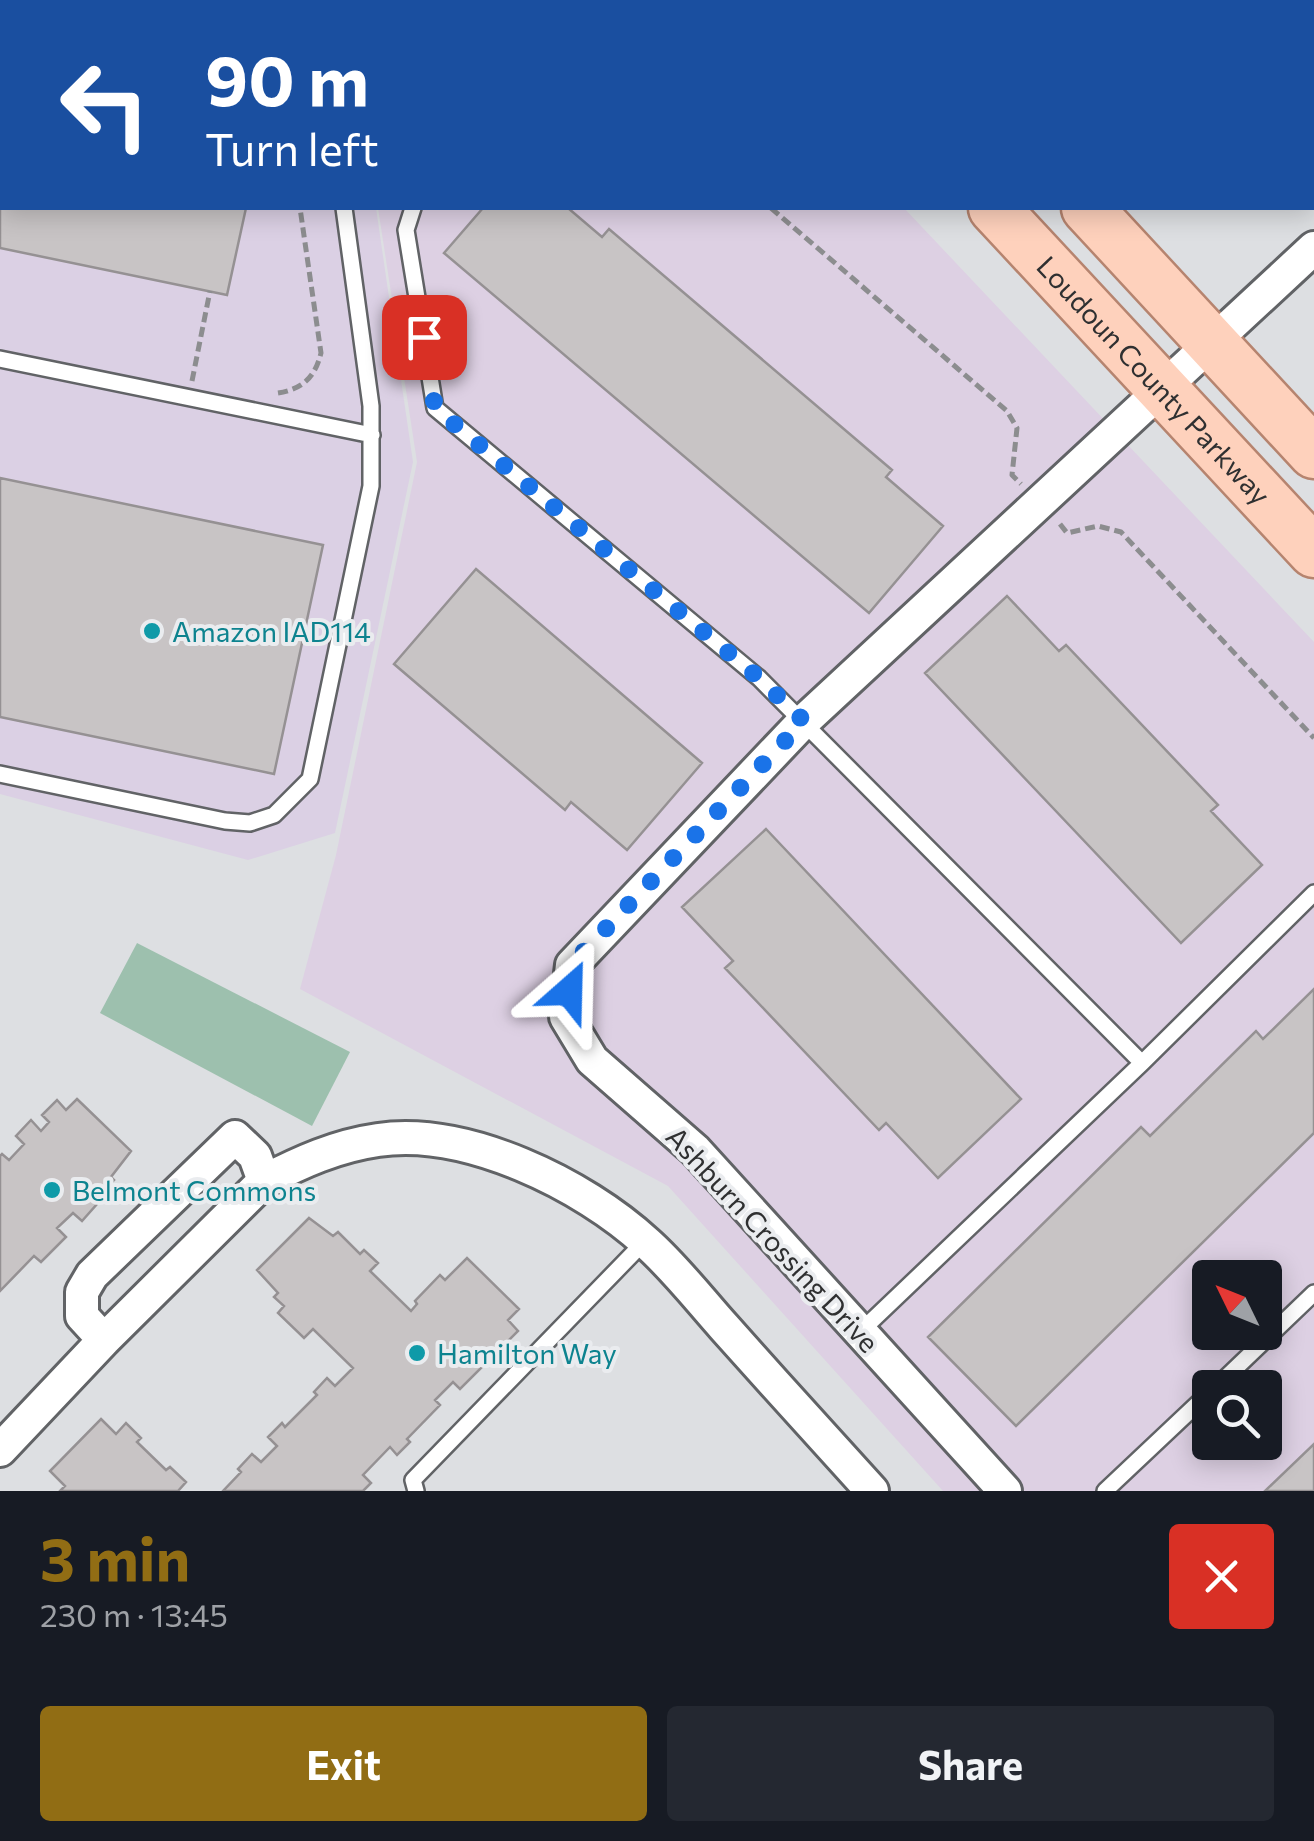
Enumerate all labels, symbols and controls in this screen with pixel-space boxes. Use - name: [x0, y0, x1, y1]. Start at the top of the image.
- text: 90 m: [205, 35, 369, 120]
- icon: left: [40, 40, 170, 170]
- text: Turn left: [205, 120, 379, 175]
- street label: Loudoun County Parkway: [1030, 249, 1278, 511]
- pin: [382, 295, 467, 380]
- icon: arrive: [397, 310, 452, 365]
- place label: Amazon IAD114: [172, 614, 371, 648]
- marker: Amazon IAD114: [141, 620, 163, 642]
- position arrow: [517, 939, 621, 1043]
- street label: Ashburn Crossing Drive: [660, 1119, 886, 1359]
- place label: Belmont Commons: [72, 1173, 316, 1207]
- marker: Belmont Commons: [41, 1179, 63, 1201]
- north arrow: [1192, 1260, 1282, 1350]
- map controls: [1192, 1260, 1282, 1460]
- place label: Hamilton Way: [437, 1336, 617, 1370]
- marker: Hamilton Way: [406, 1342, 428, 1364]
- button: search: [1192, 1370, 1282, 1460]
- text: 3 min: [40, 1520, 190, 1593]
- button: close: [1169, 1524, 1274, 1629]
- text: 230 m · 13:45: [40, 1594, 228, 1634]
- button: Exit: [40, 1706, 647, 1821]
- button: Share: [667, 1706, 1274, 1821]

